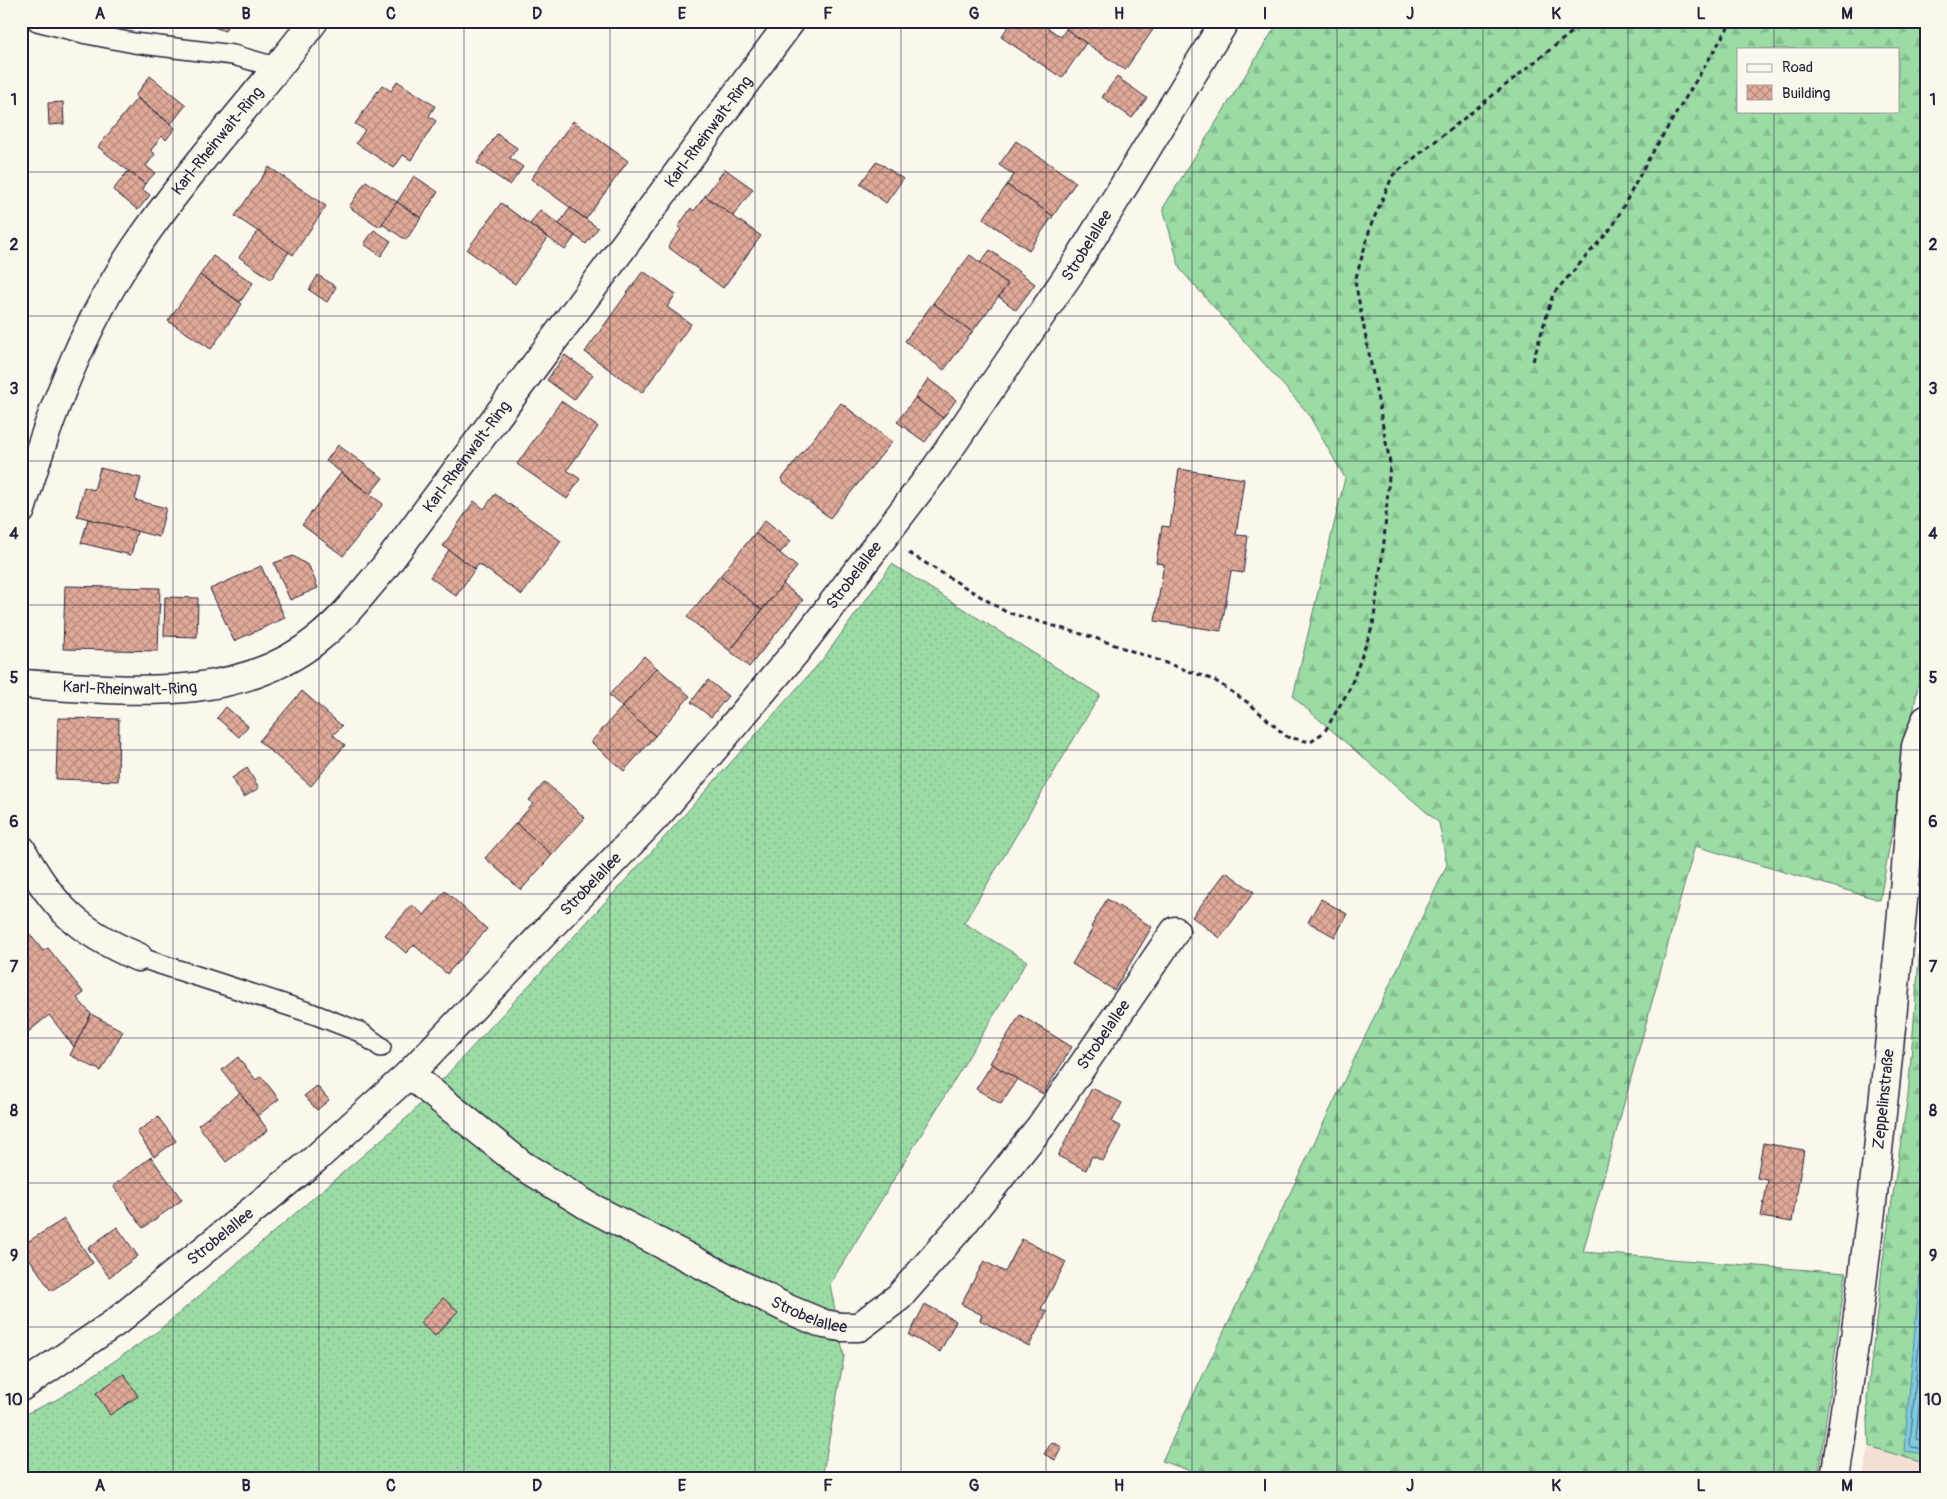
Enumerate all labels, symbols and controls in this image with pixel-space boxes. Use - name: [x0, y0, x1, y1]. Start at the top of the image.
- text: A: [95, 4, 106, 24]
- text: B: [241, 4, 251, 24]
- text: C: [386, 4, 396, 24]
- text: D: [532, 4, 542, 24]
- text: E: [678, 4, 687, 24]
- text: F: [823, 4, 833, 24]
- text: G: [969, 4, 980, 24]
- text: H: [1114, 4, 1124, 24]
- text: I: [1263, 4, 1267, 24]
- text: J: [1406, 4, 1414, 24]
- text: K: [1551, 4, 1561, 24]
- text: L: [1696, 4, 1706, 24]
- text: M: [1841, 4, 1853, 24]
- legend: [1737, 48, 1900, 112]
- text: Road: [1782, 58, 1813, 77]
- street label: Karl-Rheinwalt-Ring: [661, 72, 757, 192]
- street label: Karl-Rheinwalt-Ring: [167, 83, 268, 199]
- text: Building: [1782, 84, 1830, 103]
- text: 1: [11, 90, 17, 110]
- text: 1: [1930, 90, 1936, 110]
- street label: Strobelallee: [1057, 206, 1117, 285]
- text: 2: [10, 235, 19, 255]
- text: 2: [1929, 235, 1938, 255]
- text: 3: [10, 379, 19, 399]
- text: 3: [1929, 379, 1938, 399]
- street label: Karl-Rheinwalt-Ring: [419, 397, 515, 516]
- text: 4: [9, 524, 19, 544]
- text: 4: [1928, 524, 1938, 544]
- street label: Strobelallee: [822, 537, 886, 613]
- text: 5: [10, 668, 19, 688]
- text: 5: [1929, 668, 1938, 688]
- street label: Karl-Rheinwalt-Ring: [62, 677, 198, 700]
- text: 6: [9, 812, 19, 832]
- text: 6: [1928, 812, 1938, 832]
- street label: Strobelallee: [556, 848, 626, 920]
- text: 7: [10, 957, 19, 977]
- text: 7: [1929, 957, 1938, 977]
- street label: Strobelallee: [1073, 996, 1135, 1074]
- street label: Zeppelinstraße: [1868, 1048, 1899, 1150]
- text: 8: [10, 1101, 18, 1121]
- text: 8: [1929, 1101, 1937, 1121]
- street label: Strobelallee: [183, 1203, 258, 1270]
- text: 9: [10, 1246, 18, 1266]
- text: 9: [1929, 1246, 1937, 1266]
- street label: Strobelallee: [768, 1292, 847, 1337]
- text: 10: [5, 1390, 23, 1410]
- text: 10: [1924, 1390, 1942, 1410]
- text: A: [95, 1476, 106, 1496]
- text: B: [241, 1476, 251, 1496]
- text: C: [386, 1476, 396, 1496]
- text: D: [532, 1476, 542, 1496]
- text: E: [678, 1476, 687, 1496]
- text: F: [823, 1476, 833, 1496]
- text: G: [969, 1476, 980, 1496]
- text: H: [1114, 1476, 1124, 1496]
- text: I: [1263, 1476, 1267, 1496]
- text: J: [1406, 1476, 1414, 1496]
- text: K: [1551, 1476, 1561, 1496]
- text: L: [1696, 1476, 1706, 1496]
- text: M: [1841, 1476, 1853, 1496]

